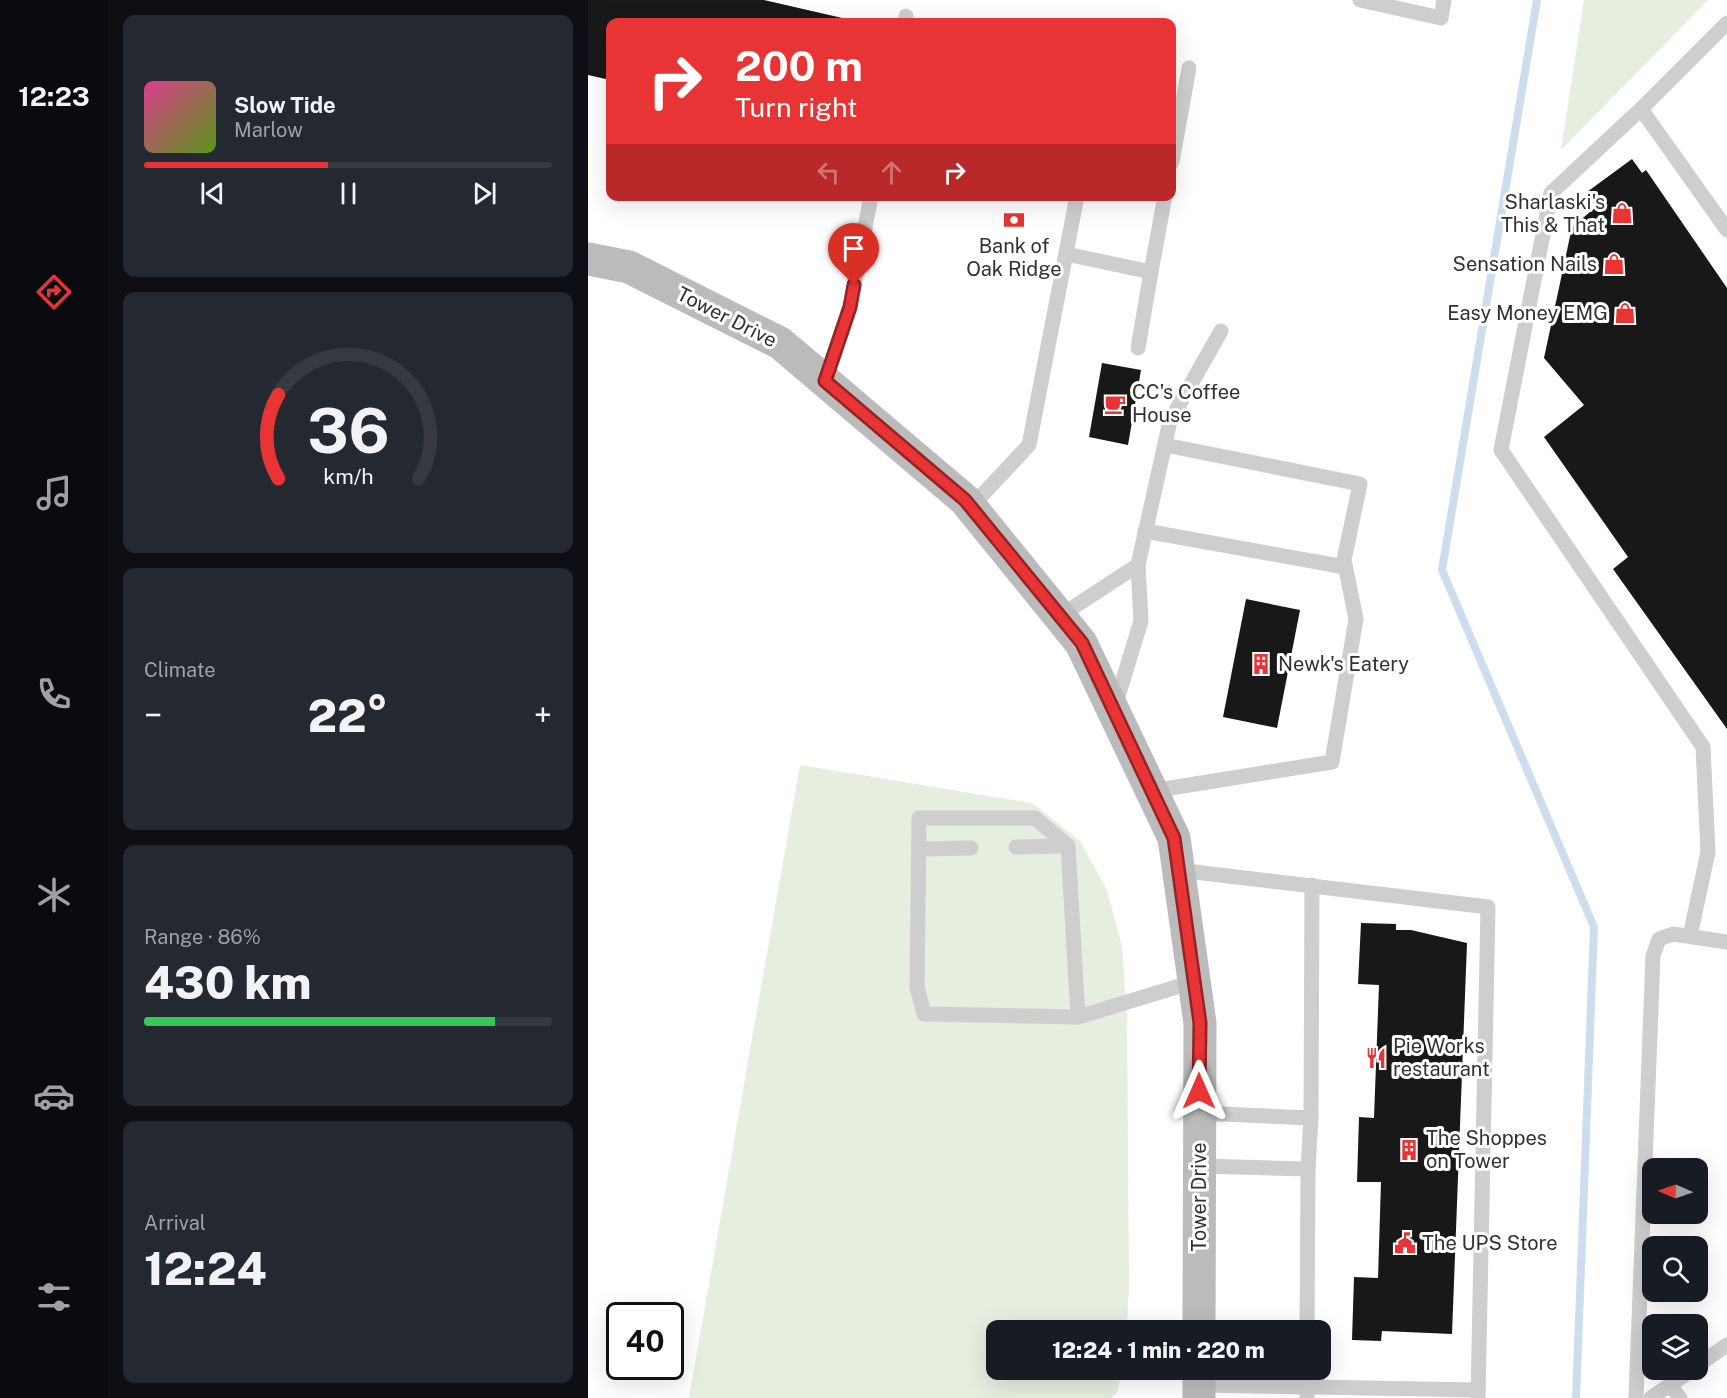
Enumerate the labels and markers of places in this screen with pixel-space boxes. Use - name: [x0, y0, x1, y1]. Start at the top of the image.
- place label: Sharlaski's This & That: [1501, 190, 1605, 237]
- shop icon: Sharlaski's This & That: [1610, 201, 1634, 225]
- bank icon: Bank of Oak Ridge: [1002, 208, 1026, 232]
- pin: [828, 223, 879, 285]
- place label: Bank of Oak Ridge: [966, 234, 1062, 281]
- place label: Sensation Nails: [1453, 252, 1597, 276]
- shop icon: Sensation Nails: [1602, 252, 1626, 276]
- place label: Easy Money EMG: [1447, 301, 1608, 325]
- shop icon: Easy Money EMG: [1613, 301, 1637, 325]
- place label: CC's Coffee House: [1132, 380, 1240, 427]
- cafe icon: CC's Coffee House: [1103, 392, 1127, 416]
- building icon: Newk's Eatery: [1249, 652, 1273, 676]
- place label: Newk's Eatery: [1278, 652, 1409, 676]
- place label: Pie Works restaurant: [1393, 1034, 1490, 1081]
- restaurant icon: Pie Works restaurant: [1364, 1046, 1388, 1070]
- place label: The Shoppes on Tower: [1426, 1126, 1547, 1173]
- building icon: The Shoppes on Tower: [1397, 1138, 1421, 1162]
- public building icon: The UPS Store: [1393, 1231, 1417, 1255]
- place label: The UPS Store: [1422, 1231, 1558, 1255]

